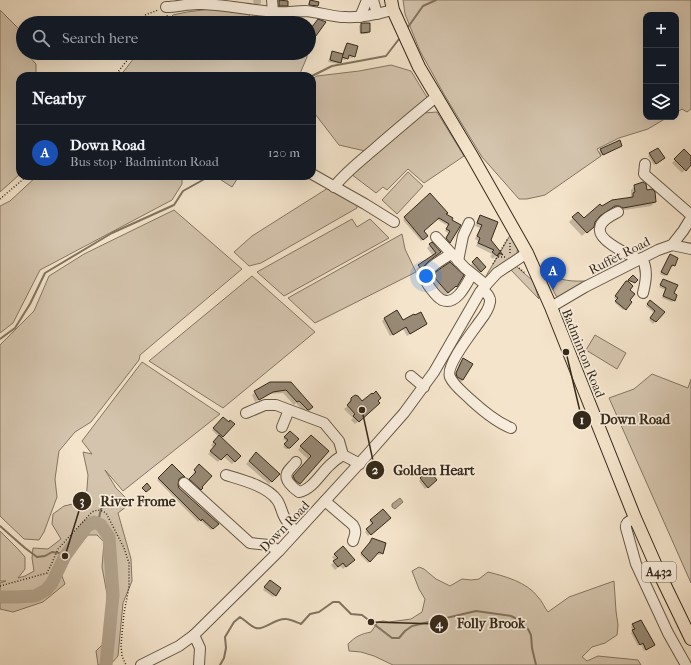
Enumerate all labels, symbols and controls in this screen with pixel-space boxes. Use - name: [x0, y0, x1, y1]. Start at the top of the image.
- map controls: [643, 12, 679, 120]
- button: +: [643, 12, 679, 48]
- search box: [16, 16, 316, 60]
- icon: search: [30, 27, 52, 49]
- text: Search here: [62, 29, 138, 47]
- button: −: [643, 48, 679, 84]
- button: layers: [643, 84, 679, 120]
- text: Nearby: [32, 88, 86, 108]
- text: Down Road: [70, 136, 145, 154]
- text: A: [41, 145, 49, 160]
- text: 120 m: [268, 145, 300, 160]
- text: Bus stop · Badminton Road: [70, 154, 219, 169]
- street label: Ruffet Road: [586, 233, 653, 277]
- pin: A: [540, 257, 566, 290]
- your location: [416, 266, 436, 286]
- street label: Badminton Road: [559, 307, 608, 400]
- callout: Down Road: [572, 407, 678, 433]
- text: Down Road: [600, 411, 671, 428]
- text: 1: [580, 413, 584, 427]
- callout: Golden Heart: [365, 457, 483, 483]
- text: Golden Heart: [393, 462, 476, 479]
- text: 2: [372, 463, 379, 477]
- callout: River Frome: [72, 488, 184, 514]
- text: River Frome: [100, 493, 176, 510]
- text: 3: [80, 494, 85, 509]
- street label: Down Road: [256, 497, 313, 555]
- road number: A432: [642, 562, 676, 582]
- callout: Folly Brook: [429, 611, 534, 637]
- text: Folly Brook: [456, 615, 526, 632]
- text: 4: [434, 617, 443, 632]

